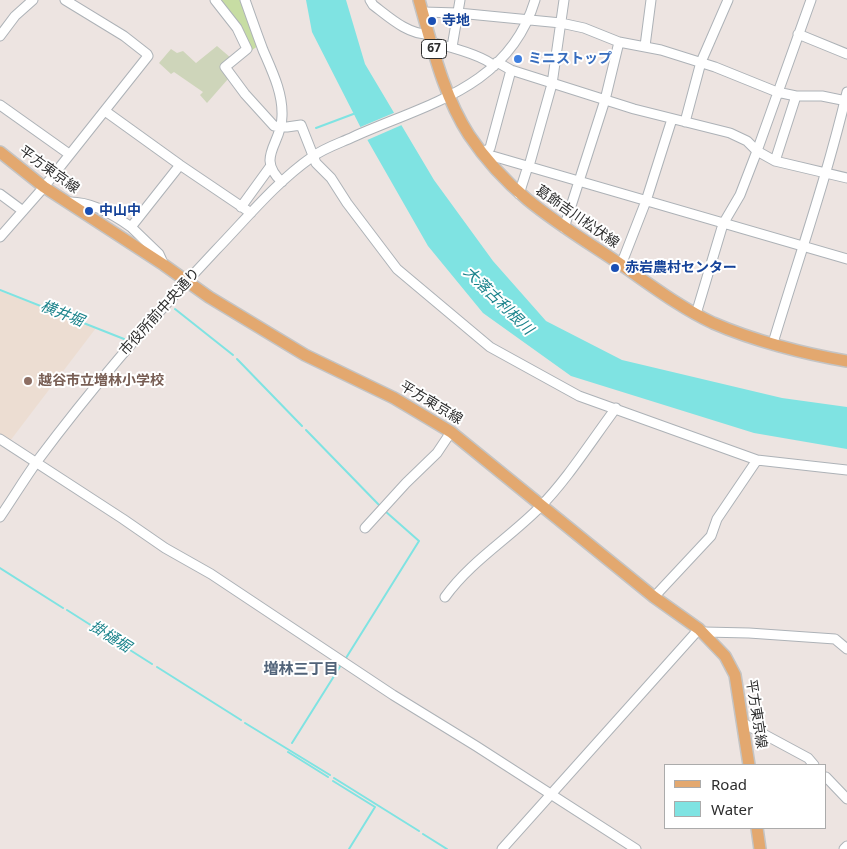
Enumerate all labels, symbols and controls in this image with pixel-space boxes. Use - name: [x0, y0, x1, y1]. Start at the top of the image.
- place label: 寺地: [442, 13, 470, 29]
- marker: 寺地: [426, 15, 438, 27]
- road number: 67: [422, 40, 446, 59]
- place label: ミニストップ: [528, 51, 612, 67]
- marker: ミニストップ: [512, 53, 524, 65]
- street label: 平方東京線: [16, 143, 82, 197]
- street label: 葛飾吉川松伏線: [532, 182, 622, 252]
- place label: 中山中: [99, 203, 141, 219]
- marker: 中山中: [83, 205, 95, 217]
- place label: 赤岩農村センター: [625, 260, 737, 276]
- marker: 赤岩農村センター: [609, 262, 621, 274]
- water label: 大落古利根川: [459, 263, 537, 339]
- street label: 市役所前中央通り: [116, 265, 204, 359]
- water label: 横井堀: [38, 297, 86, 331]
- place label: 越谷市立増林小学校: [38, 373, 164, 389]
- marker: 越谷市立増林小学校: [22, 375, 34, 387]
- street label: 平方東京線: [397, 378, 465, 428]
- water label: 掛樋堀: [86, 617, 134, 657]
- district label: 増林三丁目: [264, 661, 338, 679]
- street label: 平方東京線: [742, 678, 770, 750]
- legend: [664, 764, 827, 829]
- text: Road: [711, 774, 747, 794]
- text: Water: [711, 799, 753, 819]

